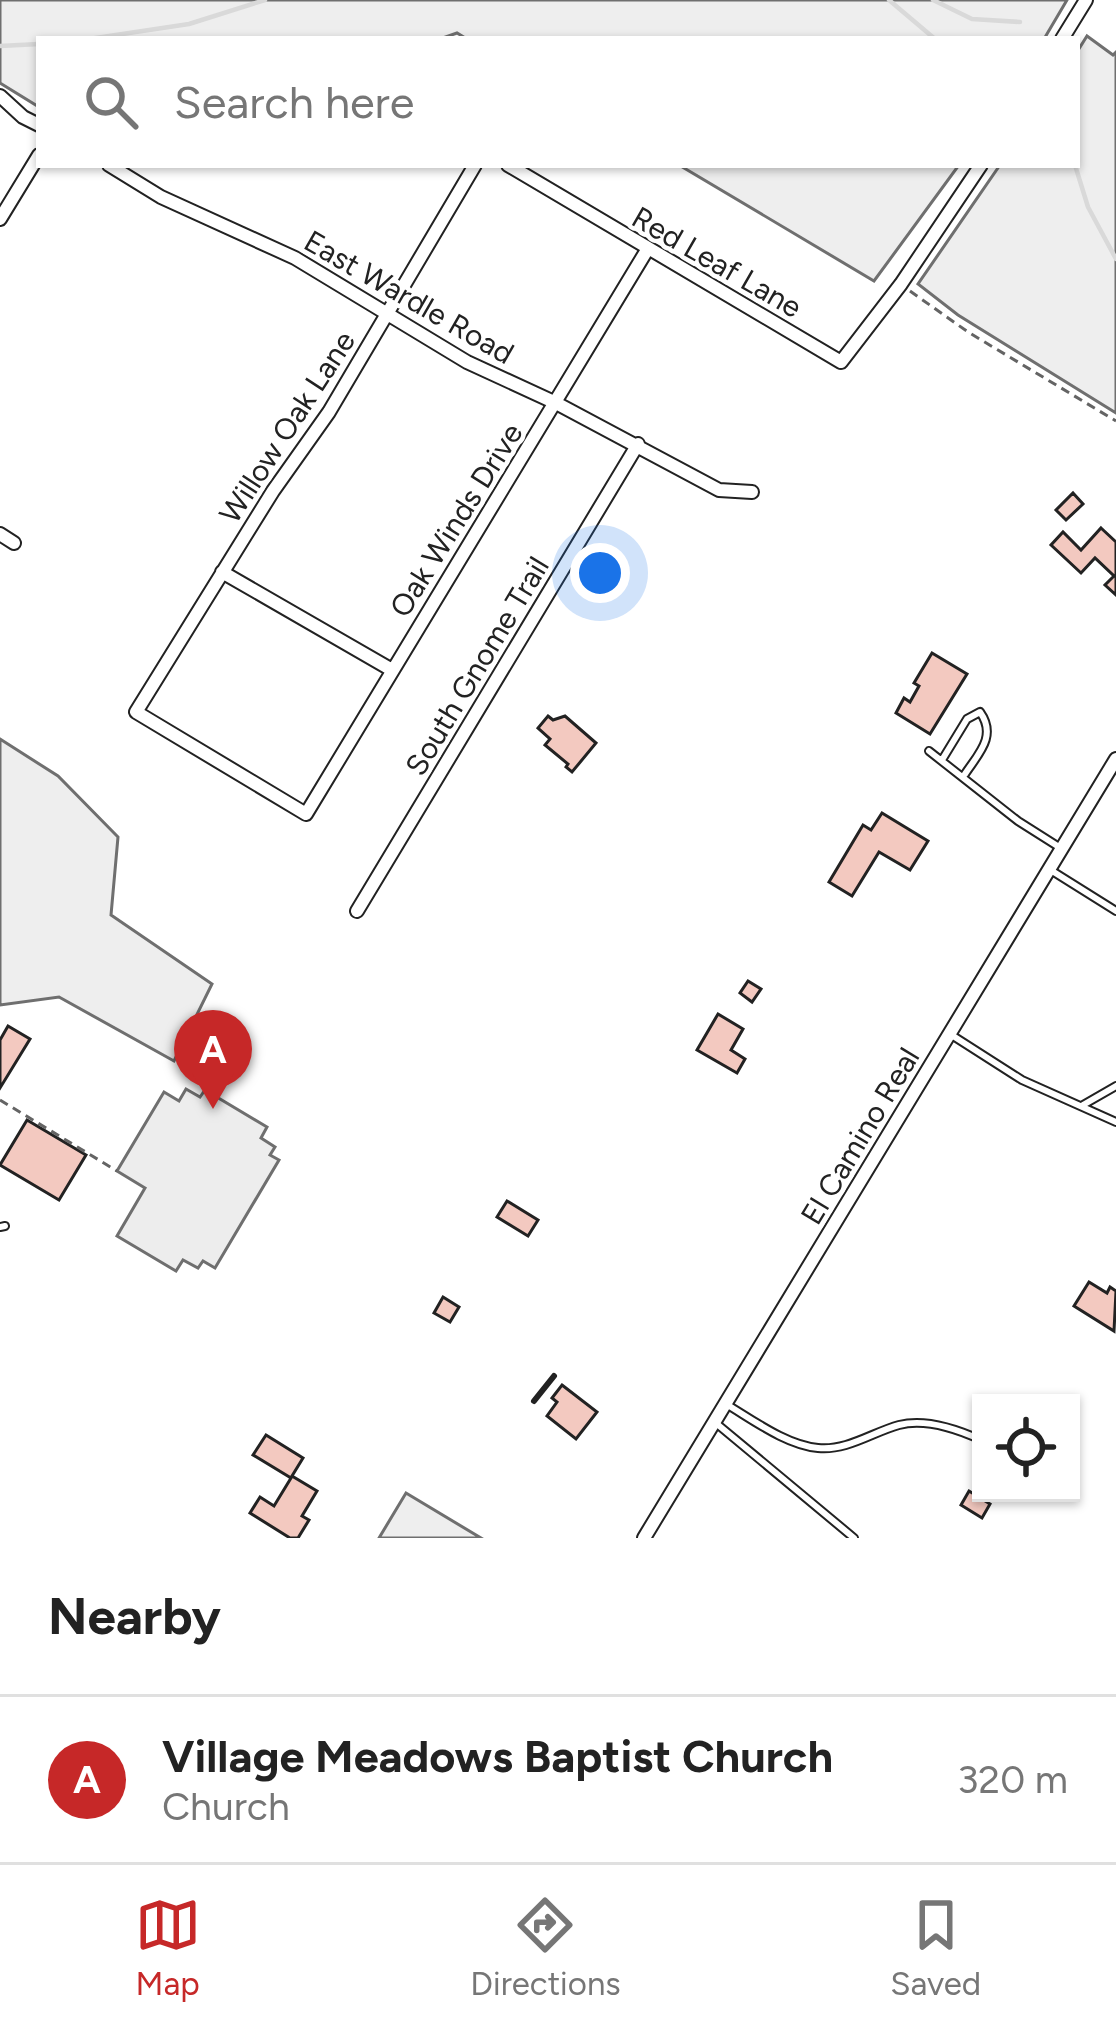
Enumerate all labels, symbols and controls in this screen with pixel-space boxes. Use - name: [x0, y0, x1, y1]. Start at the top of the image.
- search box: [36, 36, 1080, 168]
- icon: search: [78, 69, 144, 135]
- text: Search here: [174, 75, 414, 129]
- street label: Red Leaf Lane: [626, 198, 808, 326]
- street label: East Wardle Road: [298, 222, 520, 372]
- street label: Willow Oak Lane: [211, 324, 363, 530]
- street label: Oak Winds Drive: [382, 416, 530, 624]
- your location: [570, 543, 630, 603]
- street label: South Gnome Trail: [397, 550, 557, 782]
- pin: A: [174, 1010, 252, 1109]
- street label: El Camino Real: [793, 1041, 927, 1231]
- map controls: [972, 1394, 1080, 1502]
- button: locate: [972, 1394, 1080, 1502]
- text: Nearby: [48, 1586, 221, 1647]
- text: Village Meadows Baptist Church: [162, 1729, 833, 1783]
- text: A: [73, 1756, 101, 1803]
- text: 320 m: [957, 1756, 1068, 1803]
- text: Church: [162, 1783, 290, 1830]
- tab: Map: [135, 1892, 201, 2003]
- tab: Directions: [470, 1892, 621, 2003]
- tab: Saved: [890, 1892, 981, 2003]

